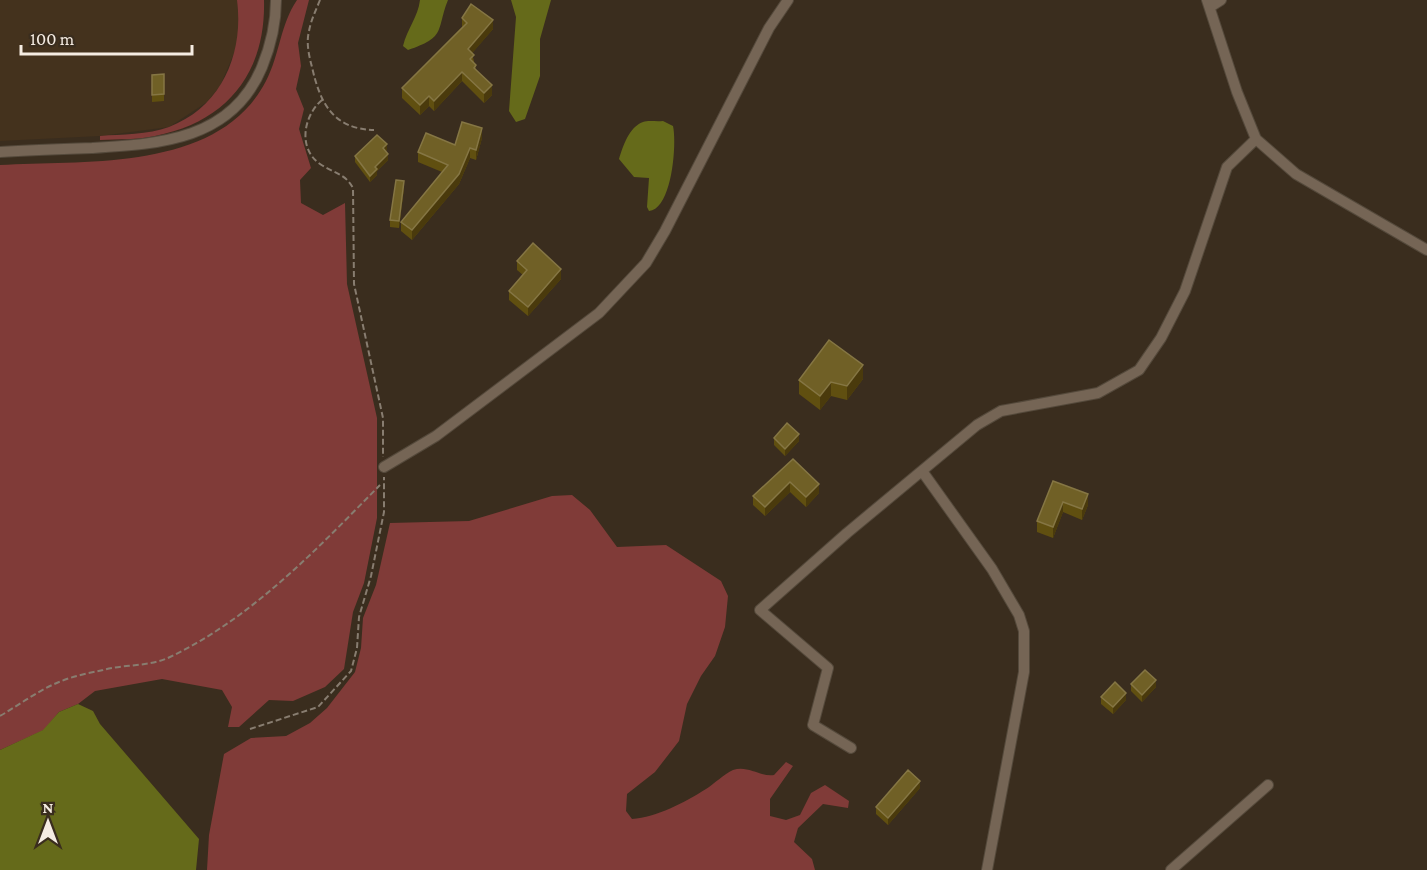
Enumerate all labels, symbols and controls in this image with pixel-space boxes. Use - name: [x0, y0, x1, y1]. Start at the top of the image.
- scale bar: [21, 18, 192, 56]
- text: 100 m: [30, 29, 75, 49]
- north arrow: [18, 792, 78, 852]
- text: N: [43, 799, 54, 816]

